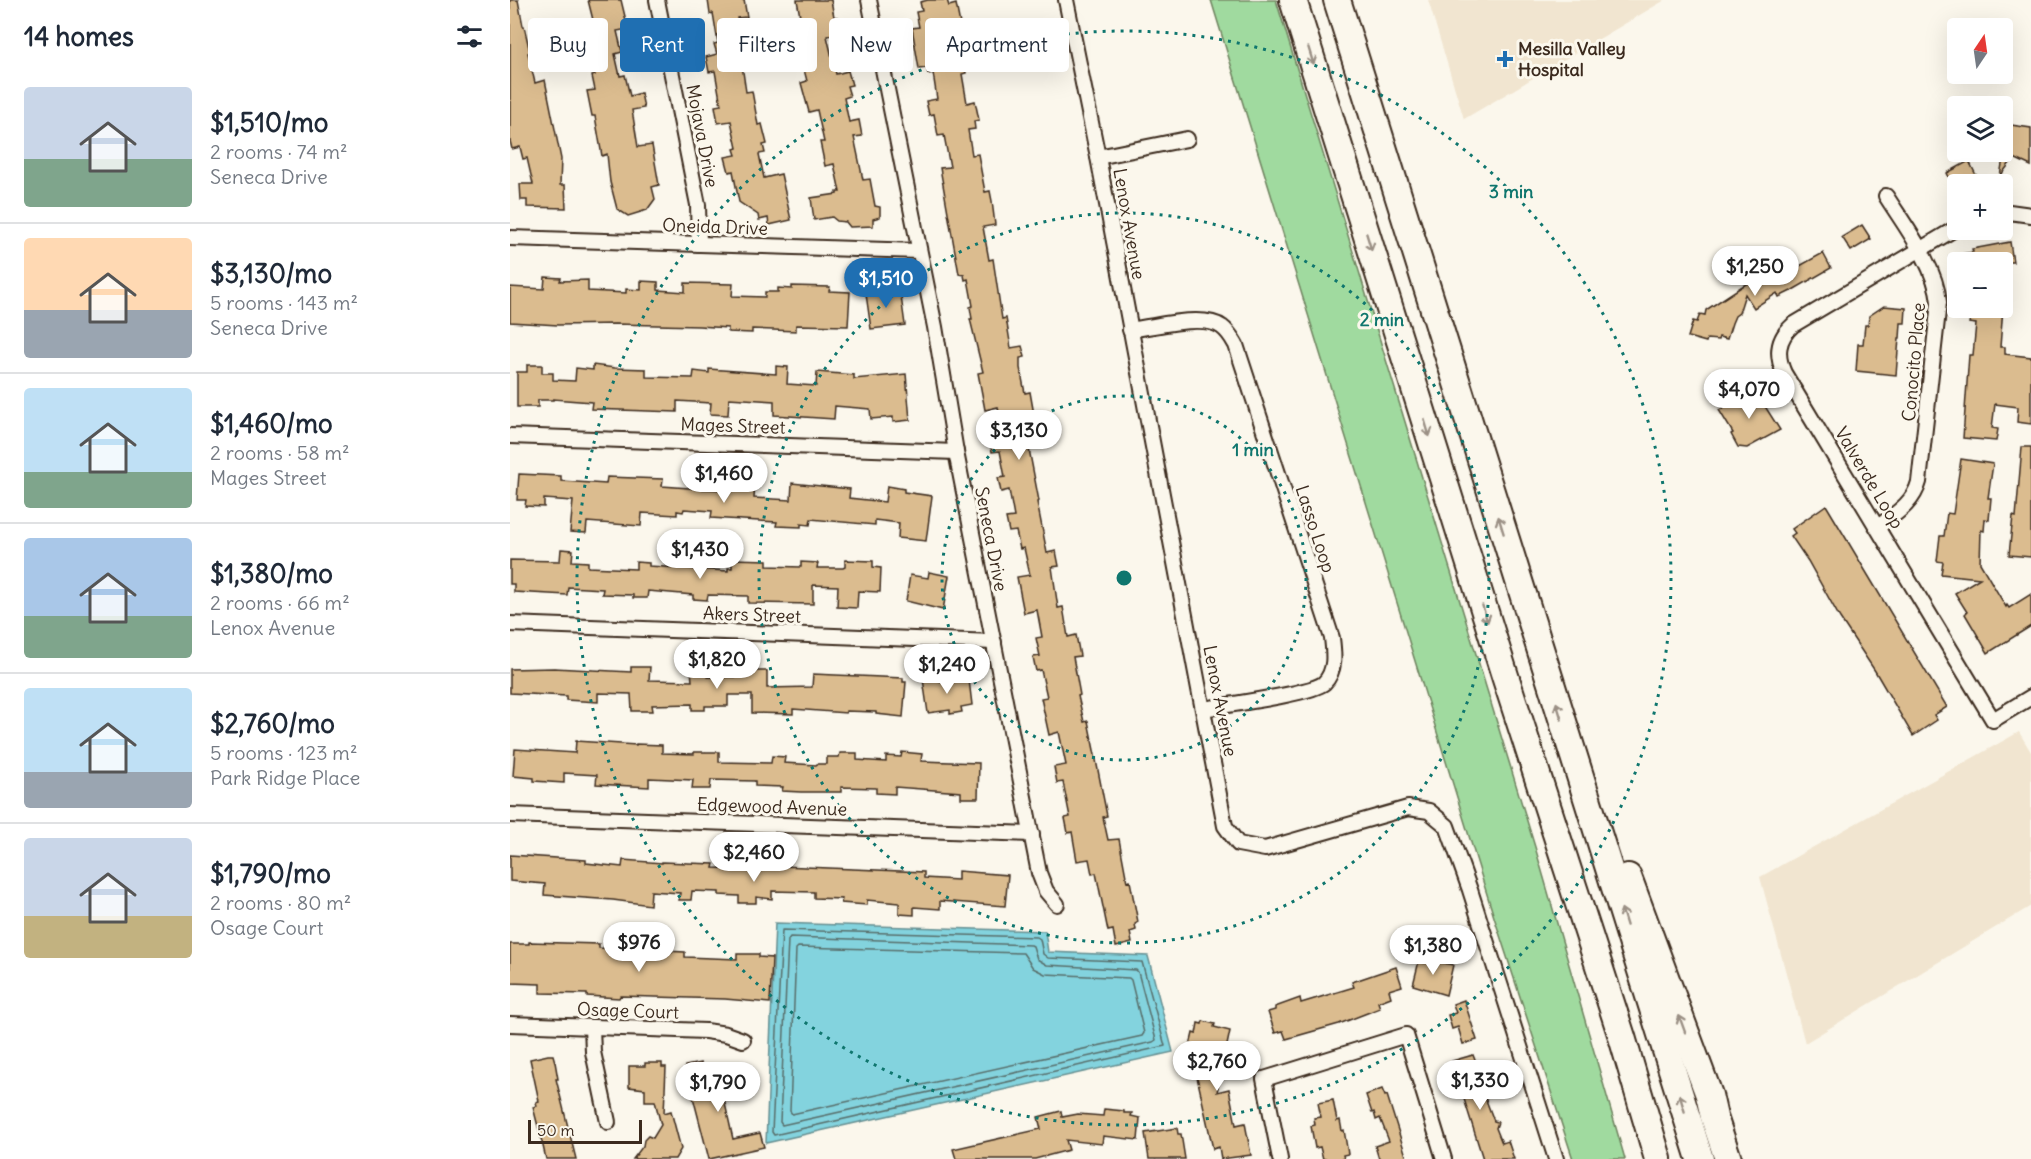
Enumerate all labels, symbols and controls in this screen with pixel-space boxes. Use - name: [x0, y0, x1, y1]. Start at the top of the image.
- chip: Buy: [528, 18, 608, 72]
- chip: Rent: [620, 18, 705, 72]
- chip: Filters: [717, 18, 817, 72]
- chip: New: [829, 18, 913, 72]
- chip: Apartment: [925, 18, 1069, 72]
- north arrow: [1947, 18, 2013, 84]
- map controls: [1947, 18, 2013, 318]
- text: 14 homes: [24, 20, 134, 53]
- icon: filters: [453, 20, 486, 53]
- place label: Mesilla Valley Hospital: [1518, 37, 1626, 81]
- one-way arrow: [1306, 46, 1317, 65]
- marker: Mesilla Valley Hospital: [1496, 50, 1514, 68]
- street label: Mojava Drive: [681, 82, 724, 189]
- button: layers: [1947, 96, 2013, 162]
- text: $1,510/mo: [210, 106, 328, 139]
- icon: home: [72, 111, 144, 183]
- text: 2 rooms · 74 m²: [210, 139, 347, 164]
- text: Seneca Drive: [210, 164, 328, 189]
- street label: Lenox Avenue: [1108, 166, 1151, 281]
- button: +: [1947, 174, 2013, 240]
- text: 3 min: [1489, 180, 1534, 203]
- street label: Oneida Drive: [662, 213, 768, 240]
- one-way arrow: [1364, 232, 1375, 251]
- pin: $1,250: [1706, 246, 1804, 297]
- button: −: [1947, 252, 2013, 318]
- text: $1,250: [1726, 253, 1784, 278]
- text: $3,130/mo: [210, 257, 332, 290]
- pin: $1,510: [837, 258, 935, 309]
- icon: home: [72, 262, 144, 334]
- text: $1,510: [858, 265, 914, 290]
- text: 5 rooms · 143 m²: [210, 290, 358, 315]
- street label: Conocito Place: [1897, 301, 1930, 423]
- text: 2 min: [1360, 308, 1405, 331]
- text: Seneca Drive: [210, 315, 328, 340]
- pin: $4,070: [1700, 369, 1798, 420]
- text: $4,070: [1718, 376, 1780, 401]
- text: $1,460/mo: [210, 407, 333, 440]
- pin: $3,130: [970, 410, 1068, 461]
- icon: home: [72, 412, 144, 484]
- street label: Mages Street: [680, 412, 786, 439]
- text: $3,130: [990, 417, 1048, 442]
- one-way arrow: [1422, 418, 1433, 437]
- street label: Valverde Loop: [1830, 423, 1909, 533]
- text: 1 min: [1232, 438, 1274, 461]
- text: 2 rooms · 58 m²: [210, 440, 350, 465]
- pin: $1,460: [675, 453, 773, 504]
- text: $1,460: [695, 460, 753, 485]
- text: Mages Street: [210, 465, 327, 490]
- street label: Lasso Loop: [1291, 482, 1340, 576]
- street label: Seneca Drive: [970, 485, 1013, 593]
- one-way arrow: [1495, 516, 1506, 535]
- pin: $1,430: [651, 529, 749, 580]
- text: $1,430: [671, 536, 729, 561]
- text: $1,380/mo: [210, 557, 333, 590]
- icon: home: [72, 562, 144, 634]
- centre of rings: [1114, 568, 1134, 588]
- text: 2 rooms · 66 m²: [210, 590, 350, 615]
- street label: Akers Street: [703, 601, 801, 628]
- one-way arrow: [1480, 604, 1491, 623]
- text: Lenox Avenue: [210, 615, 335, 640]
- pin: $1,820: [668, 639, 766, 690]
- street label: Lenox Avenue: [1198, 643, 1243, 758]
- pin: $1,240: [898, 644, 996, 695]
- text: $1,820: [688, 646, 746, 671]
- text: $1,240: [918, 651, 976, 676]
- one-way arrow: [1553, 702, 1564, 721]
- text: $2,760/mo: [210, 707, 335, 740]
- icon: home: [72, 712, 144, 784]
- text: 5 rooms · 123 m²: [210, 740, 357, 765]
- text: Park Ridge Place: [210, 765, 360, 790]
- street label: Edgewood Avenue: [697, 792, 847, 821]
- pin: $2,460: [705, 832, 803, 883]
- text: $2,460: [723, 839, 785, 864]
- text: $1,790/mo: [210, 857, 331, 890]
- icon: home: [72, 862, 144, 934]
- text: 2 rooms · 80 m²: [210, 890, 351, 915]
- one-way arrow: [1618, 908, 1629, 927]
- text: Osage Court: [210, 915, 323, 940]
- pin: $976: [603, 922, 675, 973]
- pin: $1,380: [1384, 925, 1482, 976]
- text: $976: [617, 929, 661, 954]
- text: $1,380: [1404, 932, 1462, 957]
- street label: Osage Court: [577, 997, 679, 1024]
- one-way arrow: [1676, 1015, 1687, 1034]
- pin: $2,760: [1168, 1041, 1266, 1092]
- text: $2,760: [1187, 1048, 1247, 1073]
- pin: $1,330: [1431, 1060, 1529, 1111]
- pin: $1,790: [669, 1062, 767, 1113]
- text: $1,330: [1451, 1067, 1509, 1092]
- text: $1,790: [689, 1069, 747, 1094]
- one-way arrow: [1676, 1094, 1687, 1113]
- scale bar: [528, 1117, 642, 1144]
- text: 50 m: [537, 1120, 575, 1140]

